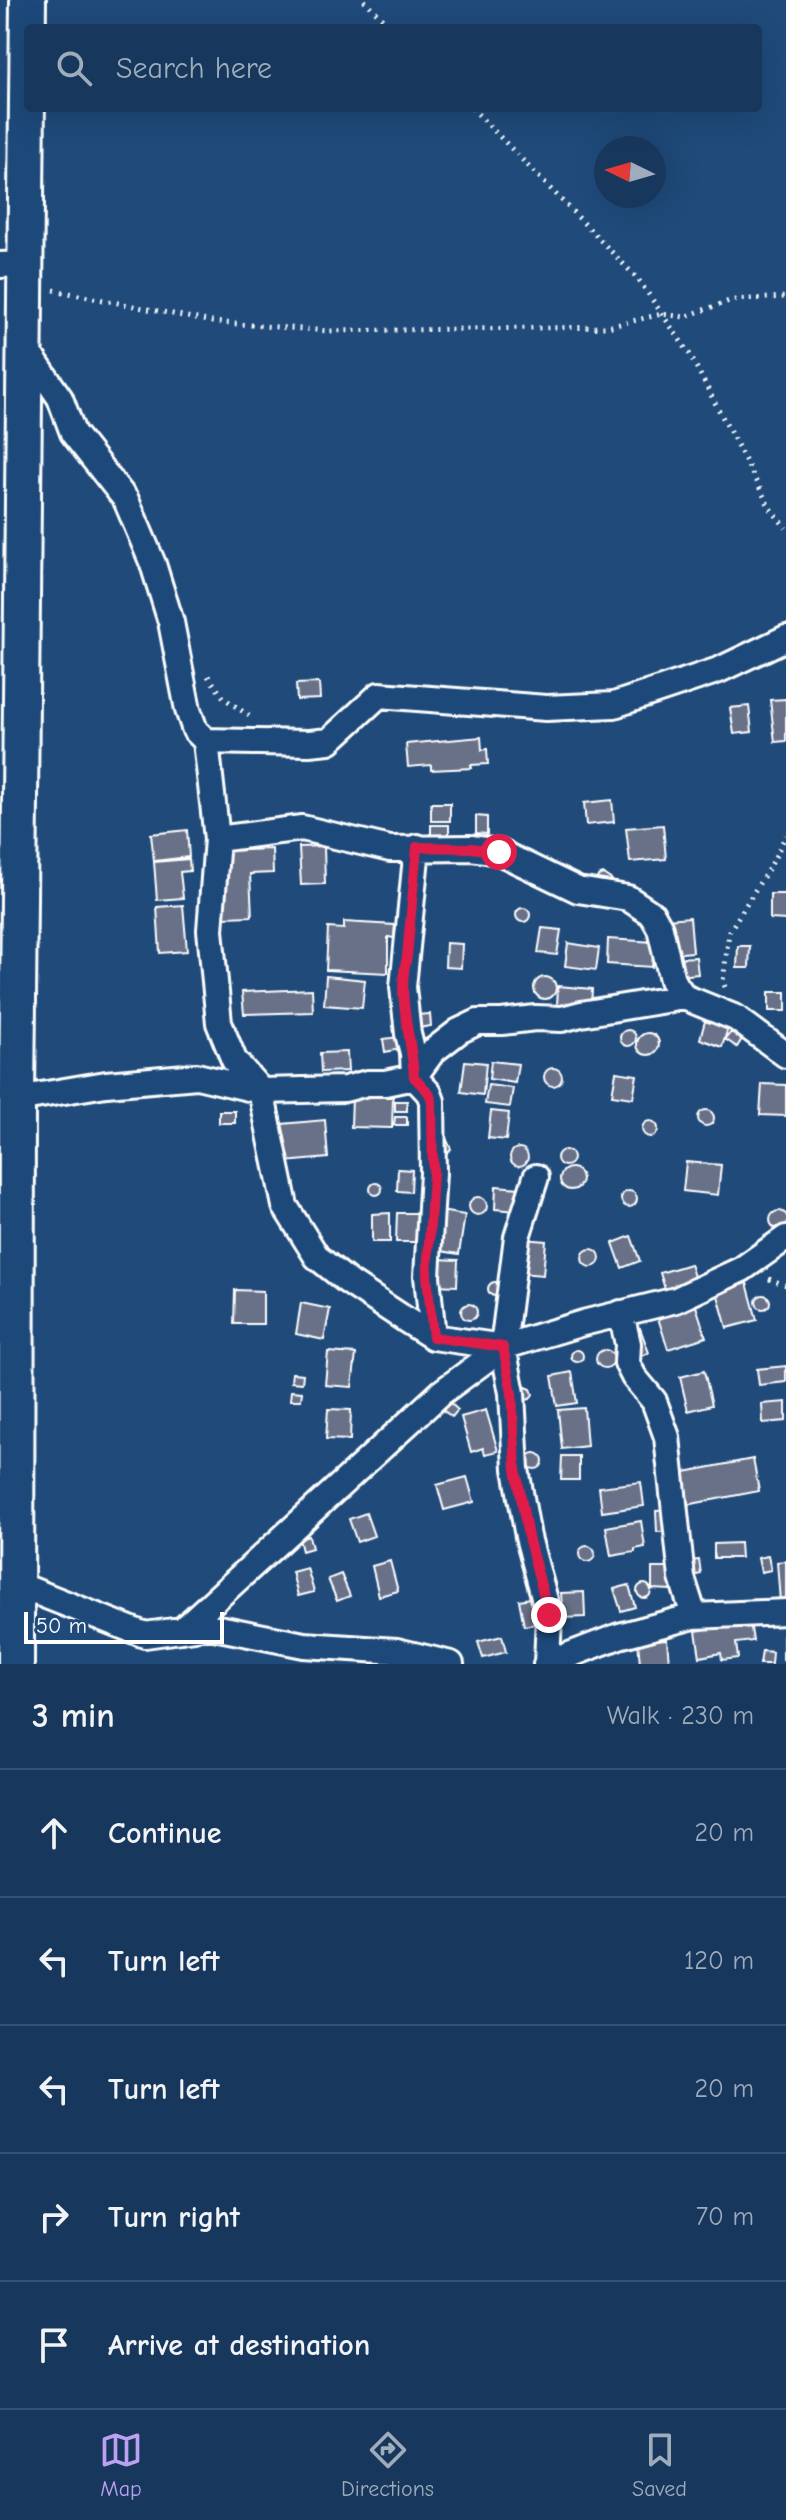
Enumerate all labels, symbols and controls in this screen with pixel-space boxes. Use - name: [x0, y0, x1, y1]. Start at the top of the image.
- search box: [24, 24, 762, 112]
- icon: search: [52, 46, 96, 90]
- text: Search here: [116, 51, 272, 86]
- north arrow: [594, 136, 666, 208]
- route start: [481, 834, 517, 870]
- route end: [531, 1597, 567, 1633]
- scale bar: [24, 1608, 224, 1644]
- text: 50 m: [36, 1613, 87, 1639]
- text: 3 min: [32, 1696, 115, 1736]
- text: Walk · 230 m: [607, 1701, 754, 1731]
- icon: ahead: [32, 1811, 76, 1855]
- text: Continue: [108, 1816, 222, 1851]
- text: 20 m: [694, 1818, 754, 1848]
- icon: left: [32, 1939, 76, 1983]
- text: Turn left: [108, 1944, 220, 1979]
- text: 120 m: [684, 1946, 754, 1976]
- icon: left: [32, 2067, 76, 2111]
- text: Turn left: [108, 2072, 220, 2107]
- text: 20 m: [694, 2074, 754, 2104]
- icon: right: [32, 2195, 76, 2239]
- text: Turn right: [108, 2200, 240, 2235]
- text: 70 m: [696, 2202, 754, 2232]
- icon: arrive: [32, 2323, 76, 2367]
- text: Arrive at destination: [108, 2328, 370, 2363]
- tab: Map: [99, 2428, 143, 2502]
- tab: Directions: [341, 2428, 434, 2502]
- tab: Saved: [632, 2428, 687, 2502]

